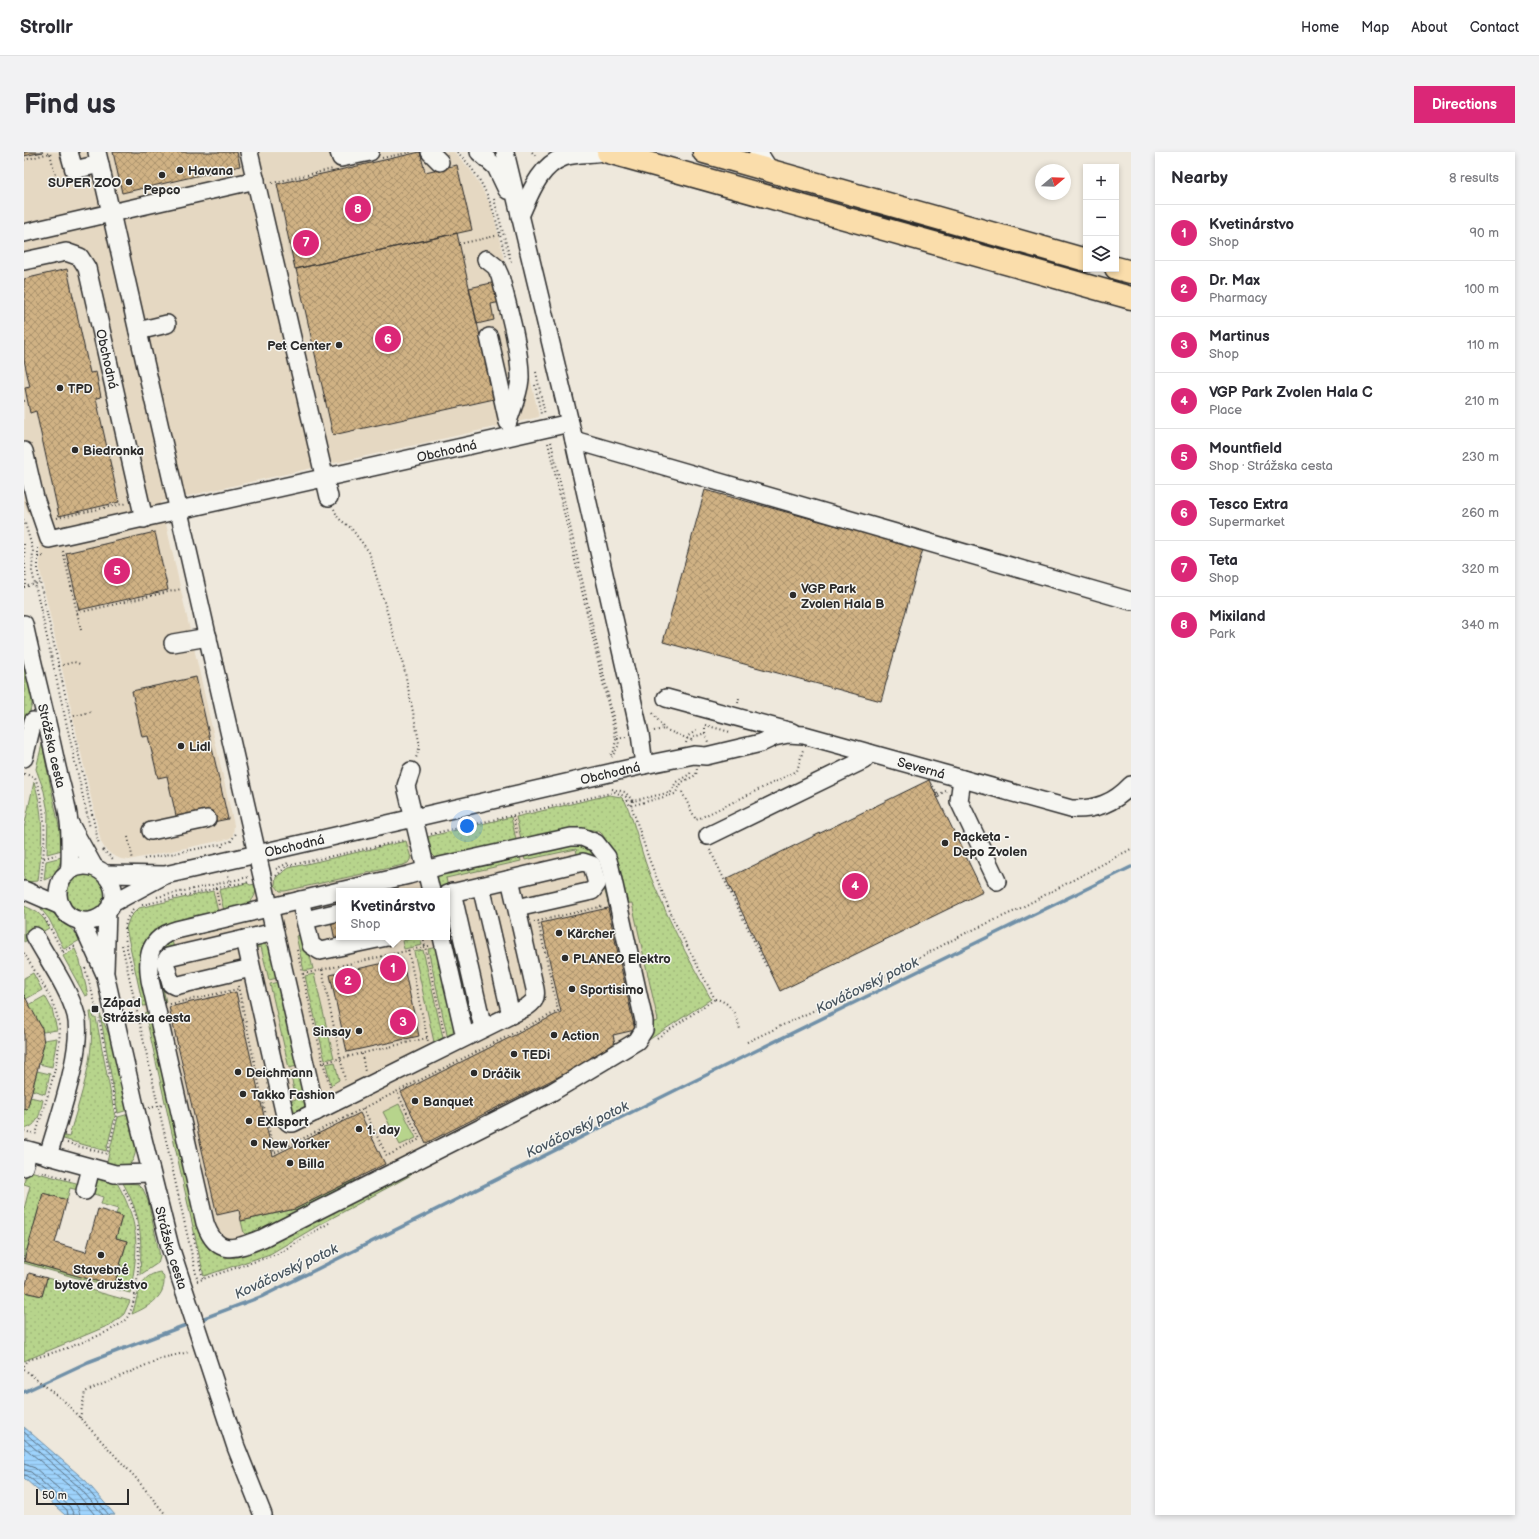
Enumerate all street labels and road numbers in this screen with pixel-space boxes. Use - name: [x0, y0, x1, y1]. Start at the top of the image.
- street label: Obchodná: [92, 328, 121, 391]
- street label: Obchodná: [415, 437, 478, 466]
- street label: Strážska cesta: [34, 702, 69, 790]
- street label: Severná: [895, 754, 947, 783]
- street label: Obchodná: [579, 759, 642, 788]
- street label: Obchodná: [263, 832, 326, 861]
- street label: Strážska cesta: [151, 1205, 190, 1292]

